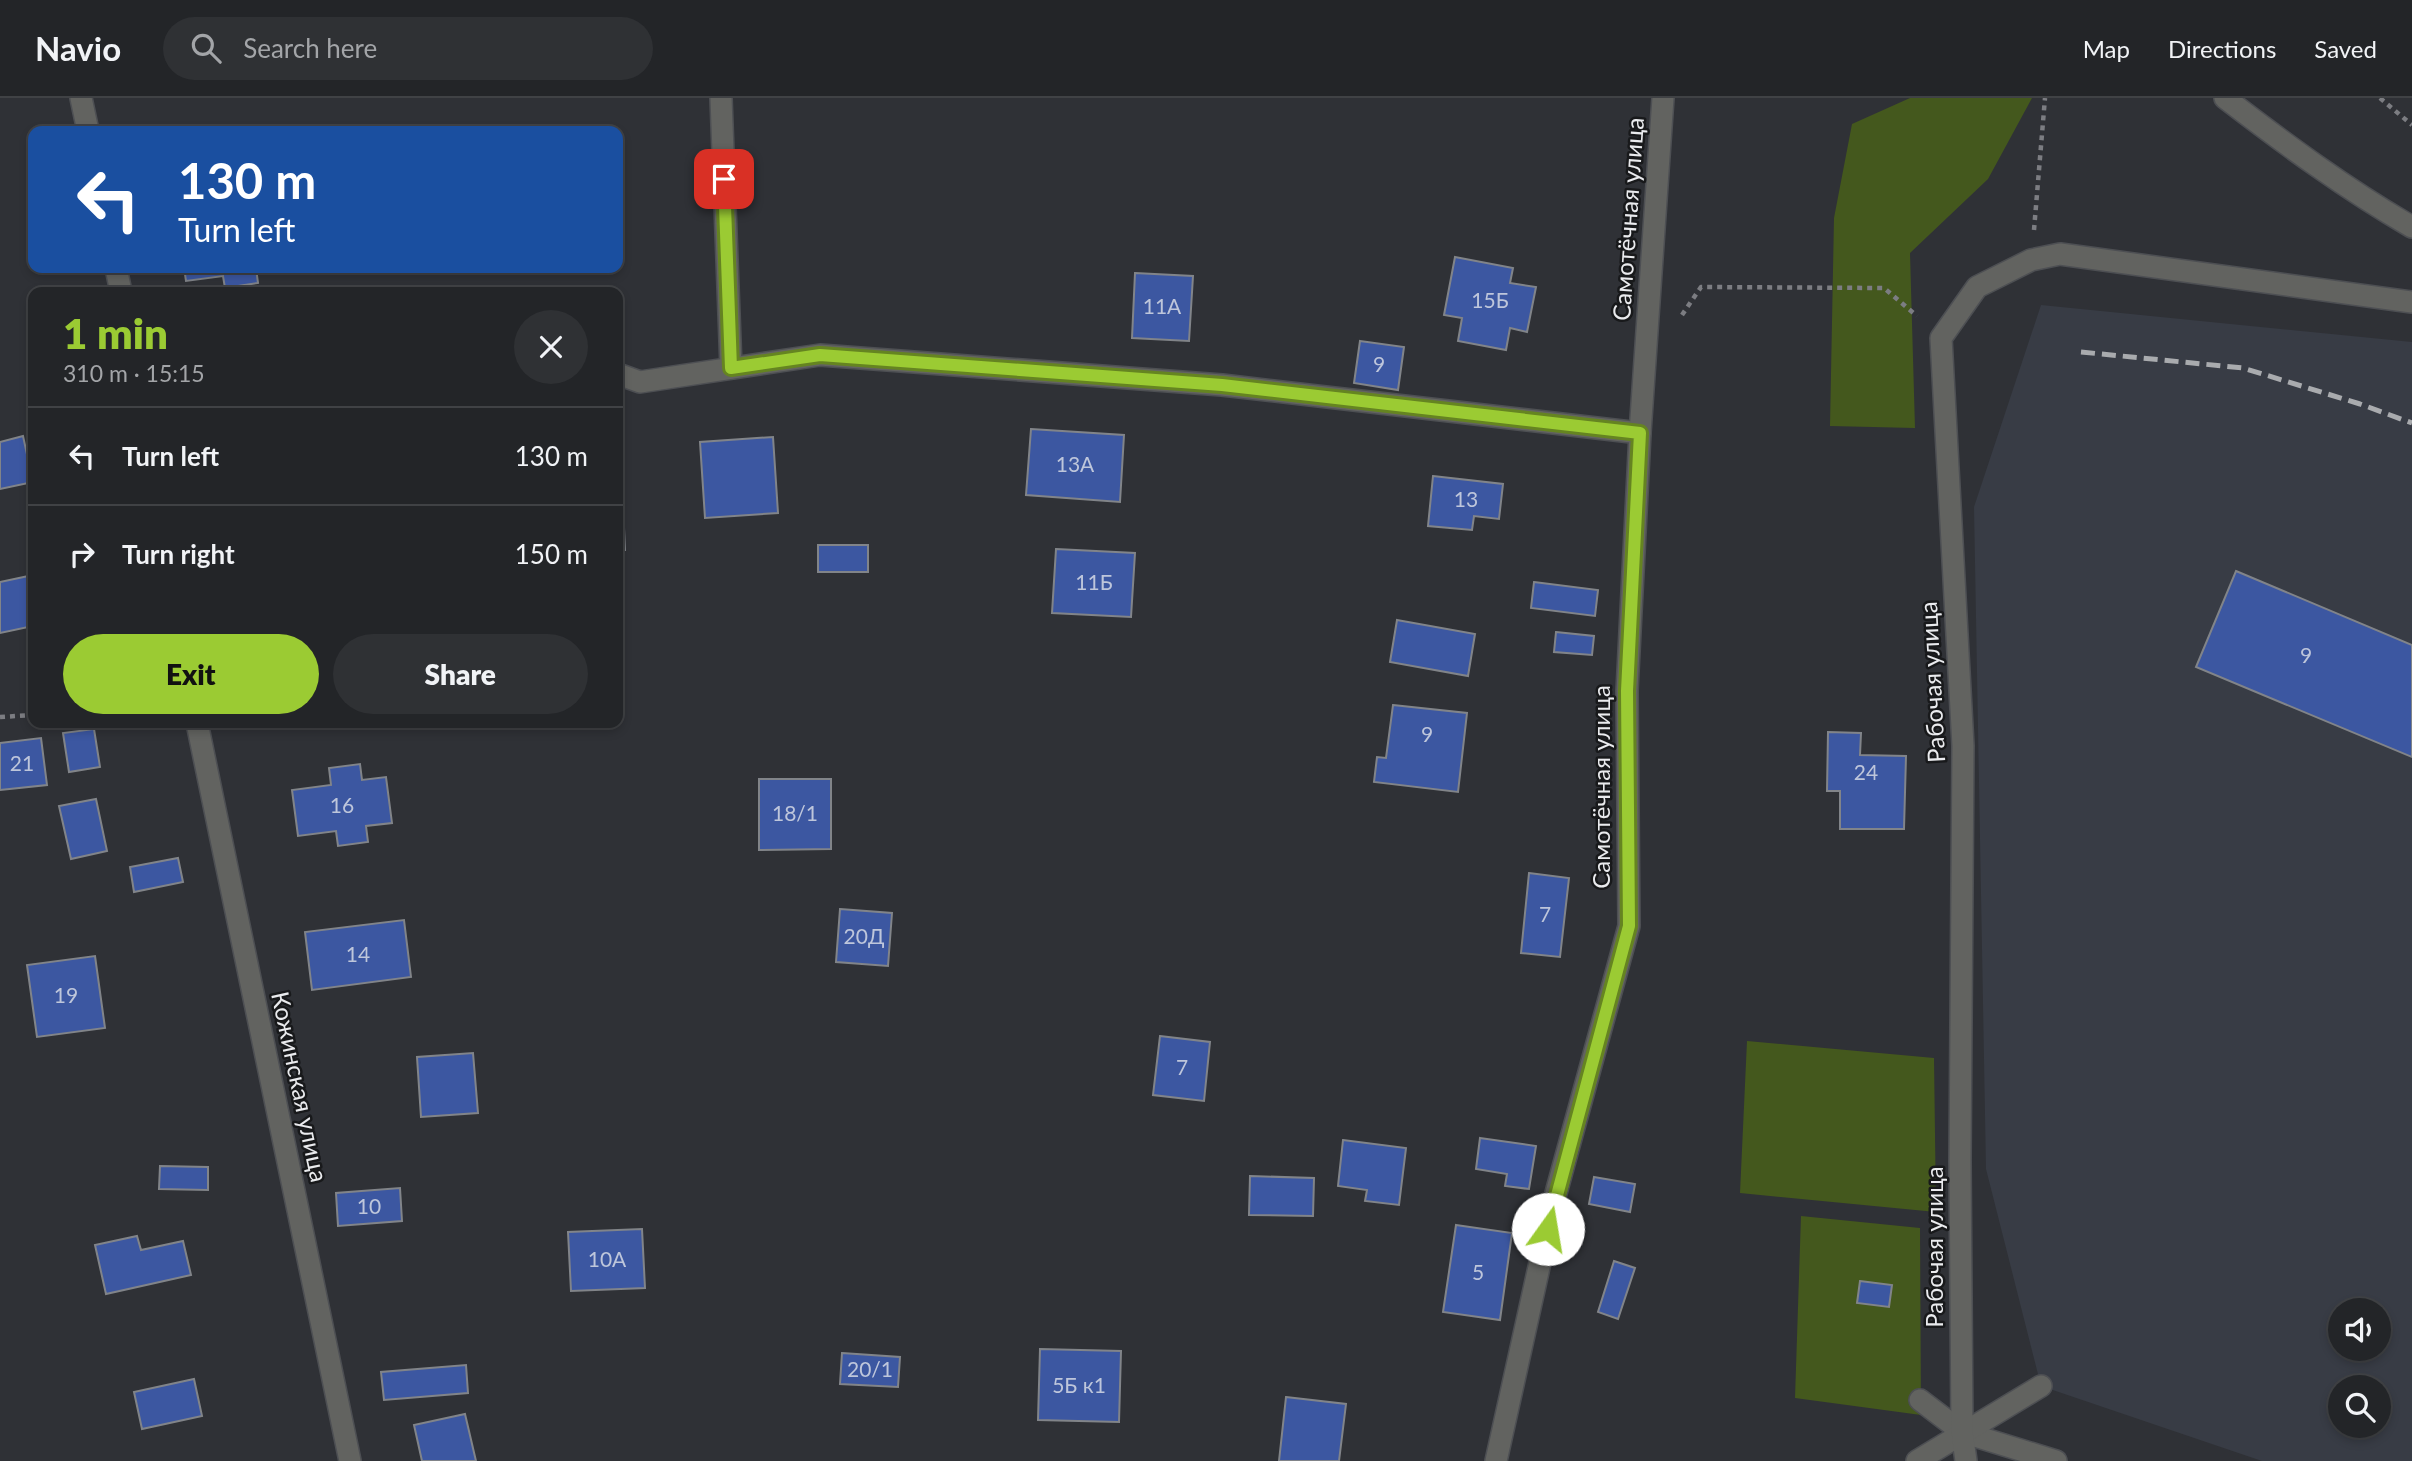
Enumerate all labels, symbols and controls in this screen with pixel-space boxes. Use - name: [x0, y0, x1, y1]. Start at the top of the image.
- search box: [163, 17, 653, 80]
- text: Navio: [35, 28, 121, 68]
- icon: search: [187, 29, 225, 67]
- text: Search here: [243, 32, 377, 64]
- text: Map: [2083, 34, 2130, 63]
- text: Directions: [2168, 34, 2276, 63]
- text: Saved: [2314, 34, 2377, 63]
- street label: Самотёчная улица: [1606, 116, 1649, 321]
- pin: [694, 149, 754, 209]
- text: 130 m: [178, 151, 316, 209]
- icon: left: [63, 154, 154, 245]
- icon: arrive: [705, 160, 743, 198]
- text: Turn left: [178, 210, 295, 249]
- house number: 15Б: [1471, 287, 1509, 312]
- house number: 11А: [1143, 293, 1182, 318]
- text: 1 min: [63, 308, 168, 358]
- button: close: [514, 310, 588, 384]
- house number: 9: [1373, 351, 1385, 376]
- text: 310 m · 15:15: [63, 359, 205, 387]
- icon: left: [63, 437, 101, 475]
- text: Turn left: [122, 440, 219, 472]
- text: 130 m: [515, 440, 588, 472]
- house number: 13А: [1056, 451, 1095, 476]
- house number: 13: [1454, 486, 1478, 511]
- icon: right: [63, 535, 101, 573]
- text: Turn right: [122, 538, 235, 570]
- text: 150 m: [515, 538, 588, 570]
- house number: 11Б: [1075, 569, 1113, 594]
- street label: Рабочая улица: [1913, 601, 1950, 763]
- button: Exit: [63, 634, 319, 714]
- button: Share: [333, 634, 588, 714]
- house number: 9: [2300, 642, 2312, 667]
- street label: Самотёчная улица: [1586, 685, 1615, 889]
- house number: 9: [1421, 721, 1433, 746]
- house number: 21: [10, 750, 34, 775]
- house number: 24: [1854, 759, 1878, 784]
- house number: 16: [330, 792, 354, 817]
- house number: 18/1: [772, 800, 818, 825]
- house number: 7: [1539, 901, 1551, 926]
- house number: 20Д: [844, 923, 884, 948]
- house number: 14: [346, 941, 370, 966]
- house number: 19: [54, 982, 78, 1007]
- street label: Кожинская улица: [266, 989, 335, 1185]
- house number: 7: [1176, 1054, 1188, 1079]
- street label: Рабочая улица: [1919, 1166, 1948, 1328]
- position arrow: [1511, 1192, 1585, 1266]
- house number: 10: [357, 1193, 381, 1218]
- house number: 10А: [588, 1246, 627, 1271]
- house number: 5: [1472, 1259, 1484, 1284]
- map controls: [2328, 1298, 2391, 1438]
- button: sound: [2328, 1298, 2391, 1361]
- house number: 20/1: [847, 1356, 893, 1381]
- house number: 5Б к1: [1052, 1372, 1106, 1397]
- button: search: [2328, 1375, 2391, 1438]

